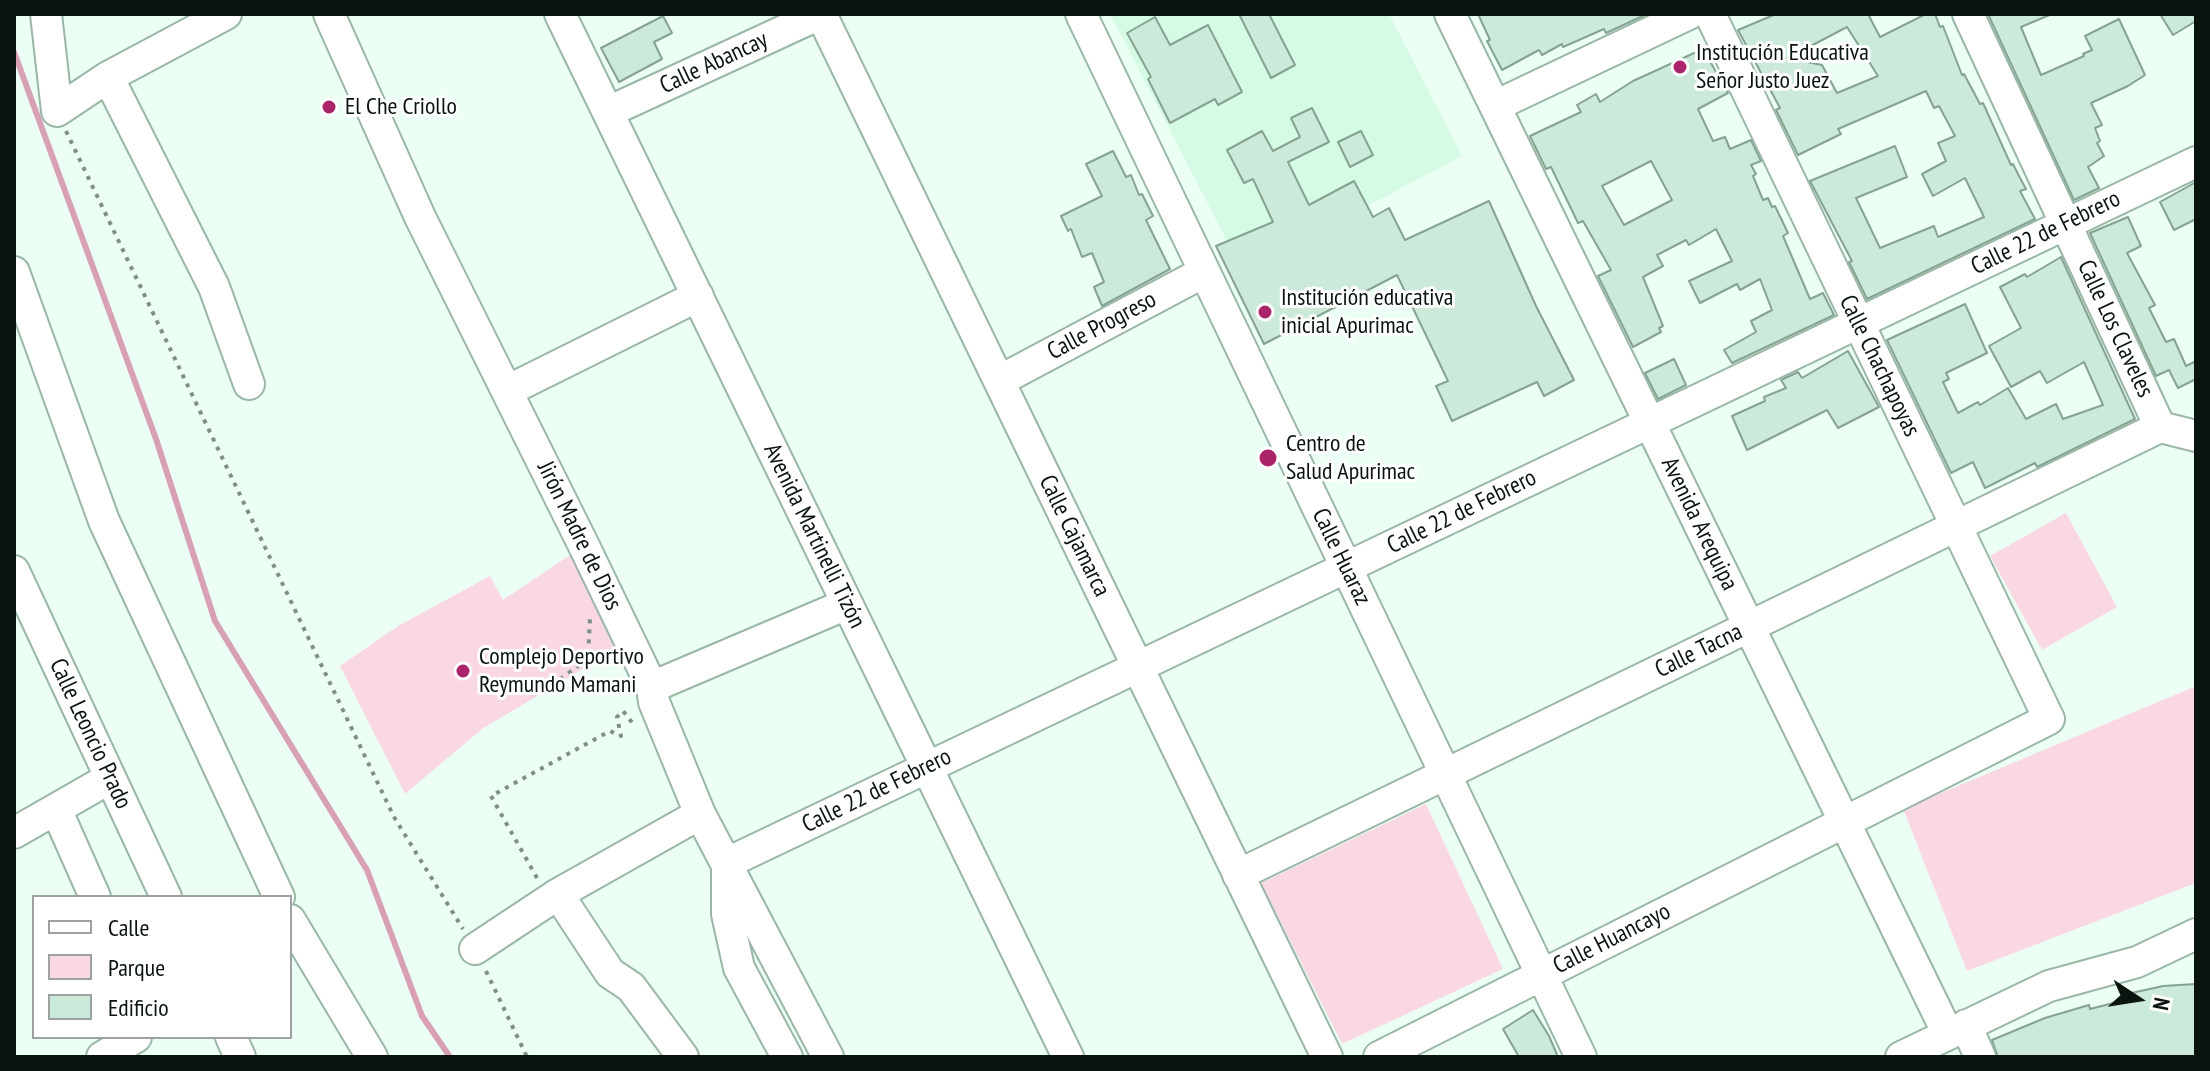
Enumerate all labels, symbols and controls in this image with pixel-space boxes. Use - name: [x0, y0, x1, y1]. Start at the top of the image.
- street label: Calle Abancay: [656, 26, 772, 100]
- place label: Institución Educativa Señor Justo Juez: [1696, 39, 1869, 95]
- marker: Institución Educativa Señor Justo Juez: [1671, 58, 1689, 76]
- place label: El Che Criollo: [345, 93, 457, 121]
- marker: El Che Criollo: [320, 98, 338, 116]
- street label: Calle 22 de Febrero: [1967, 185, 2125, 281]
- street label: Calle Los Claveles: [2071, 256, 2159, 402]
- place label: Institución educativa inicial Apurimac: [1281, 284, 1453, 340]
- street label: Calle Progreso: [1043, 285, 1161, 367]
- street label: Calle Chachapoyas: [1832, 291, 1926, 441]
- marker: Institución educativa inicial Apurimac: [1256, 303, 1274, 321]
- place label: Centro de Salud Apurimac: [1286, 430, 1415, 486]
- street label: Avenida Martinelli Tizón: [757, 439, 871, 633]
- marker: Centro de Salud Apurimac: [1257, 447, 1279, 469]
- street label: Avenida Arequipa: [1654, 453, 1744, 595]
- street label: Jirón Madre de Dios: [531, 457, 627, 615]
- street label: Calle 22 de Febrero: [1383, 464, 1541, 560]
- street label: Calle Cajamarca: [1032, 471, 1116, 601]
- street label: Calle Huaraz: [1305, 504, 1377, 610]
- street label: Calle Tacna: [1651, 618, 1747, 684]
- place label: Complejo Deportivo Reymundo Mamani: [479, 643, 644, 699]
- street label: Calle Leoncio Prado: [43, 654, 137, 814]
- marker: Complejo Deportivo Reymundo Mamani: [454, 662, 472, 680]
- street label: Calle 22 de Febrero: [798, 743, 956, 839]
- legend: [32, 895, 292, 1039]
- street label: Calle Huancayo: [1549, 897, 1675, 981]
- text: Calle: [108, 912, 149, 943]
- text: Parque: [108, 952, 165, 983]
- north arrow: [2098, 959, 2178, 1039]
- text: Edificio: [108, 992, 169, 1023]
- text: N: [2147, 995, 2176, 1013]

